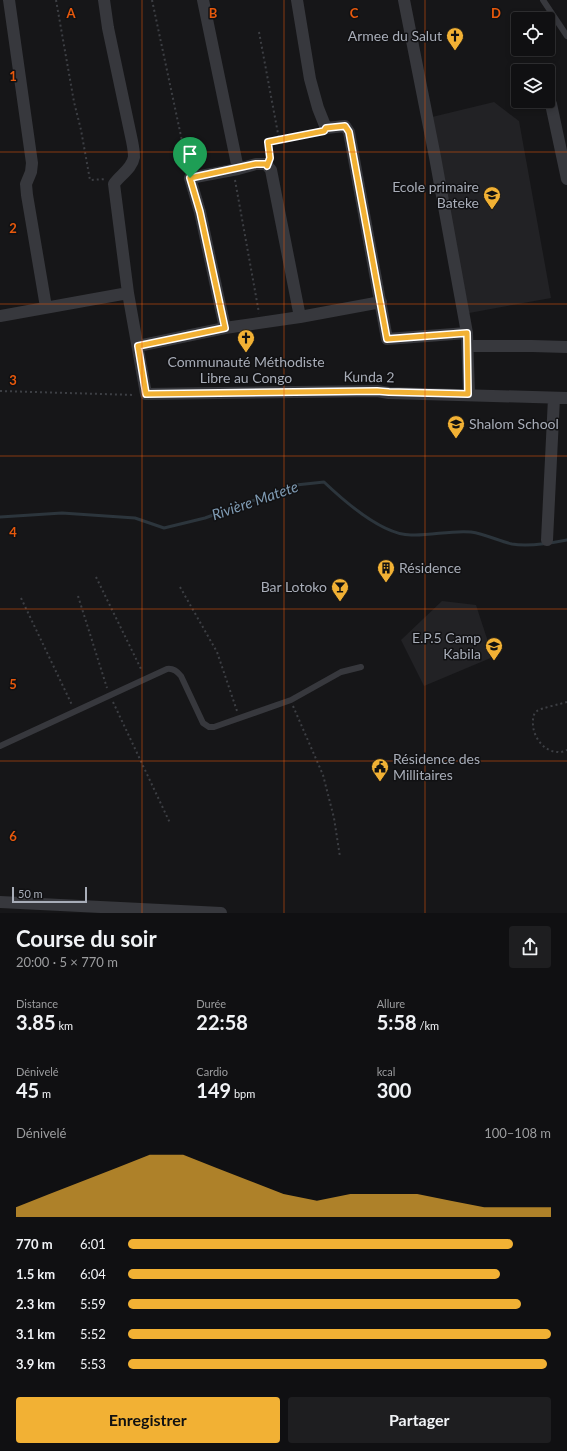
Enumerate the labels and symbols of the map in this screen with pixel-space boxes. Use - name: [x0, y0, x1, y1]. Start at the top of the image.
- text: A: [65, 5, 76, 21]
- text: B: [209, 5, 218, 21]
- text: C: [350, 5, 359, 21]
- text: D: [491, 5, 501, 21]
- church icon: Armee du Salut: [445, 26, 465, 51]
- place label: Armee du Salut: [348, 27, 442, 44]
- text: 1: [9, 68, 17, 84]
- pin: [173, 137, 207, 178]
- place label: Ecole primaire Bateke: [392, 178, 479, 211]
- school or university icon: Ecole primaire Bateke: [482, 185, 502, 210]
- text: 2: [9, 220, 17, 236]
- church icon: Communauté Méthodiste Libre au Congo: [236, 328, 256, 353]
- place label: Communauté Méthodiste Libre au Congo: [167, 353, 325, 386]
- street label: Kunda 2: [343, 368, 395, 385]
- text: 3: [9, 372, 17, 388]
- school or university icon: Shalom School: [446, 414, 466, 439]
- place label: Shalom School: [469, 415, 559, 432]
- water label: Rivière Matete: [209, 477, 300, 523]
- text: 4: [9, 524, 17, 540]
- building icon: Résidence: [376, 558, 396, 583]
- place label: Résidence: [399, 559, 461, 576]
- bar icon: Bar Lotoko: [330, 577, 350, 602]
- place label: Bar Lotoko: [261, 578, 327, 595]
- place label: E.P.5 Camp Kabila: [412, 629, 481, 662]
- school or university icon: E.P.5 Camp Kabila: [484, 636, 504, 661]
- text: 5: [9, 676, 17, 692]
- place label: Résidence des Millitaires: [393, 750, 480, 783]
- public building icon: Résidence des Millitaires: [370, 757, 390, 782]
- text: 6: [9, 828, 17, 844]
- scale bar: [12, 885, 87, 904]

